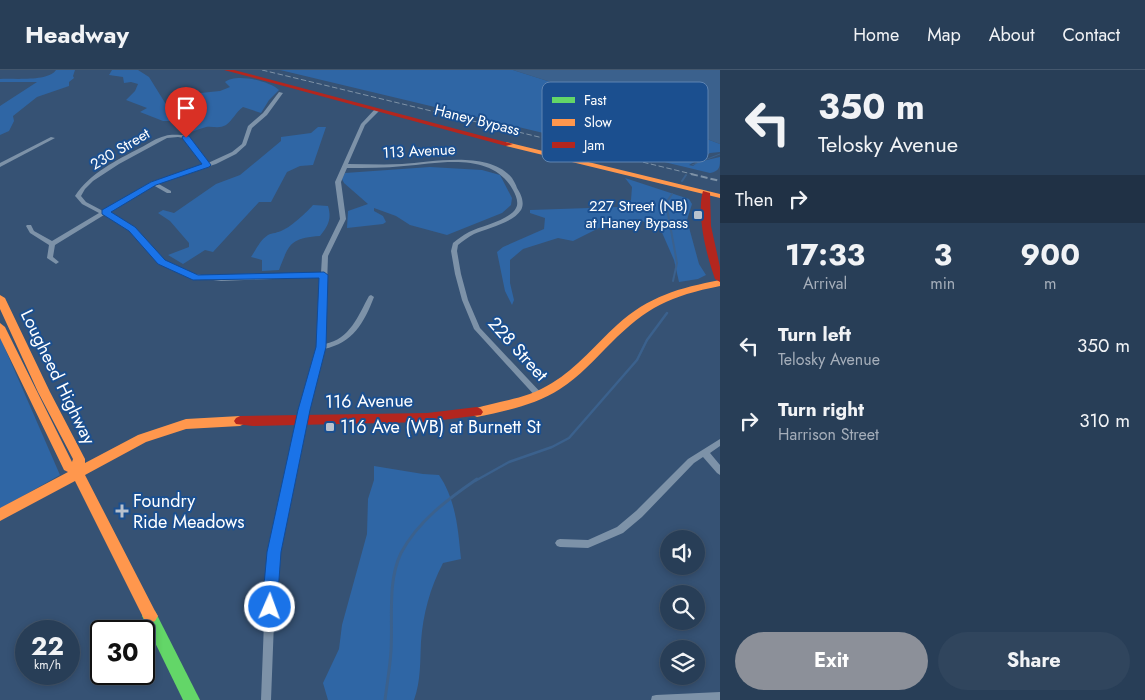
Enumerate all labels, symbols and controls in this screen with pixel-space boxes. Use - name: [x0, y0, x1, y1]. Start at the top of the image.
- text: Headway: [25, 17, 129, 52]
- text: Home: [853, 22, 899, 48]
- text: Map: [927, 22, 961, 48]
- text: About: [989, 22, 1034, 48]
- text: Contact: [1062, 22, 1120, 48]
- legend: [542, 82, 708, 162]
- text: 350 m: [818, 82, 925, 132]
- pin: [165, 87, 207, 138]
- text: Fast: [584, 90, 607, 110]
- icon: left: [735, 90, 800, 155]
- icon: arrive: [172, 94, 200, 122]
- street label: Haney Bypass: [432, 99, 522, 141]
- text: Slow: [584, 112, 612, 132]
- street label: 230 Street: [86, 122, 154, 175]
- text: Telosky Avenue: [818, 128, 958, 160]
- text: Jam: [582, 135, 605, 155]
- street label: 113 Avenue: [382, 138, 456, 164]
- icon: right: [784, 185, 812, 213]
- text: Then: [735, 186, 774, 213]
- place label: 227 Street (NB) at Haney Bypass: [585, 195, 688, 234]
- marker: 227 Street (NB) at Haney Bypass: [692, 209, 704, 221]
- text: 17:33: [785, 233, 865, 276]
- text: 3: [933, 233, 952, 276]
- text: 900: [1020, 233, 1080, 276]
- text: Arrival: [803, 272, 847, 295]
- text: min: [930, 272, 955, 295]
- text: m: [1044, 272, 1056, 295]
- street label: Lougheed Highway: [14, 305, 102, 449]
- street label: 228 Street: [482, 311, 554, 387]
- text: Turn left: [778, 321, 851, 348]
- icon: left: [735, 332, 763, 360]
- text: 350 m: [1077, 332, 1130, 359]
- text: Telosky Avenue: [778, 348, 880, 371]
- street label: 116 Avenue: [325, 387, 413, 415]
- text: Turn right: [778, 396, 864, 423]
- icon: right: [735, 407, 763, 435]
- text: 310 m: [1079, 407, 1130, 434]
- place label: 116 Ave (WB) at Burnett St: [340, 414, 541, 440]
- marker: 116 Ave (WB) at Burnett St: [324, 421, 336, 433]
- text: Harrison Street: [778, 423, 879, 446]
- place label: Foundry Ride Meadows: [133, 488, 245, 535]
- marker: Foundry Ride Meadows: [115, 504, 129, 518]
- map controls: [660, 530, 705, 685]
- button: sound: [660, 530, 705, 575]
- position arrow: [243, 580, 295, 632]
- button: search: [660, 585, 705, 630]
- speed limit sign: 30: [90, 620, 155, 685]
- text: 22: [31, 628, 64, 664]
- button: Exit: [735, 632, 928, 690]
- button: Share: [938, 632, 1130, 690]
- button: layers: [660, 640, 705, 685]
- text: km/h: [34, 656, 61, 674]

